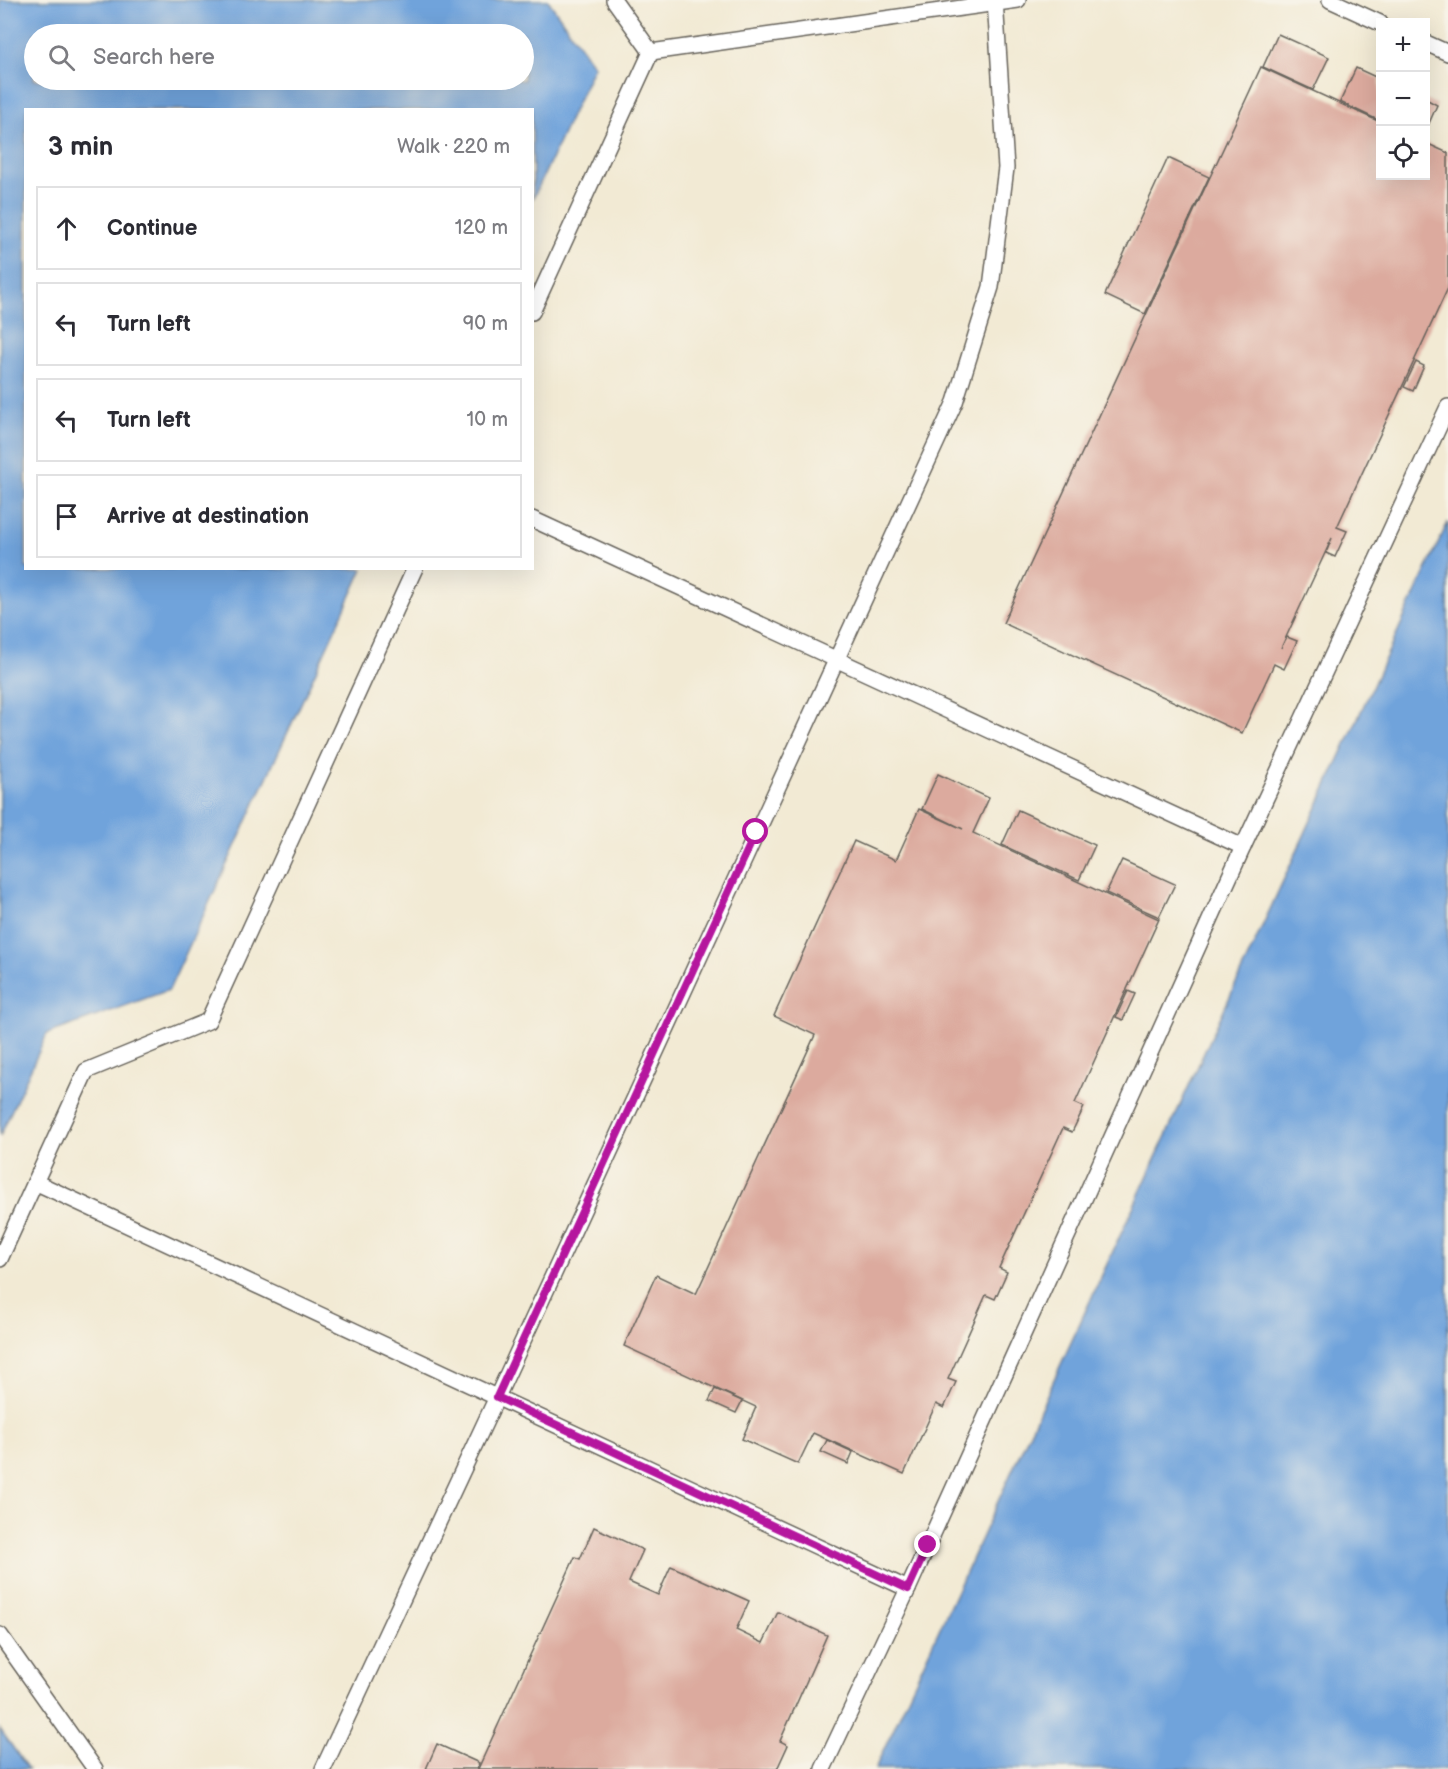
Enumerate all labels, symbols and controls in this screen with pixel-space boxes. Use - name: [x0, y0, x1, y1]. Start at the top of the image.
- map controls: [1376, 18, 1430, 180]
- button: +: [1376, 18, 1430, 72]
- search box: [24, 24, 534, 90]
- icon: search: [45, 41, 78, 74]
- text: Search here: [93, 44, 215, 71]
- button: −: [1376, 72, 1430, 126]
- button: locate: [1376, 126, 1430, 180]
- text: 3 min: [48, 132, 113, 163]
- text: Walk · 220 m: [397, 135, 510, 159]
- icon: ahead: [50, 212, 83, 245]
- text: Continue: [107, 215, 197, 242]
- text: 120 m: [455, 216, 508, 240]
- icon: left: [50, 308, 83, 341]
- text: Turn left: [107, 311, 191, 338]
- text: 90 m: [463, 312, 508, 336]
- icon: left: [50, 404, 83, 437]
- text: Turn left: [107, 407, 191, 434]
- text: 10 m: [467, 408, 508, 432]
- icon: arrive: [50, 500, 83, 533]
- text: Arrive at destination: [107, 503, 309, 530]
- route start: [742, 818, 768, 844]
- route end: [914, 1531, 940, 1557]

